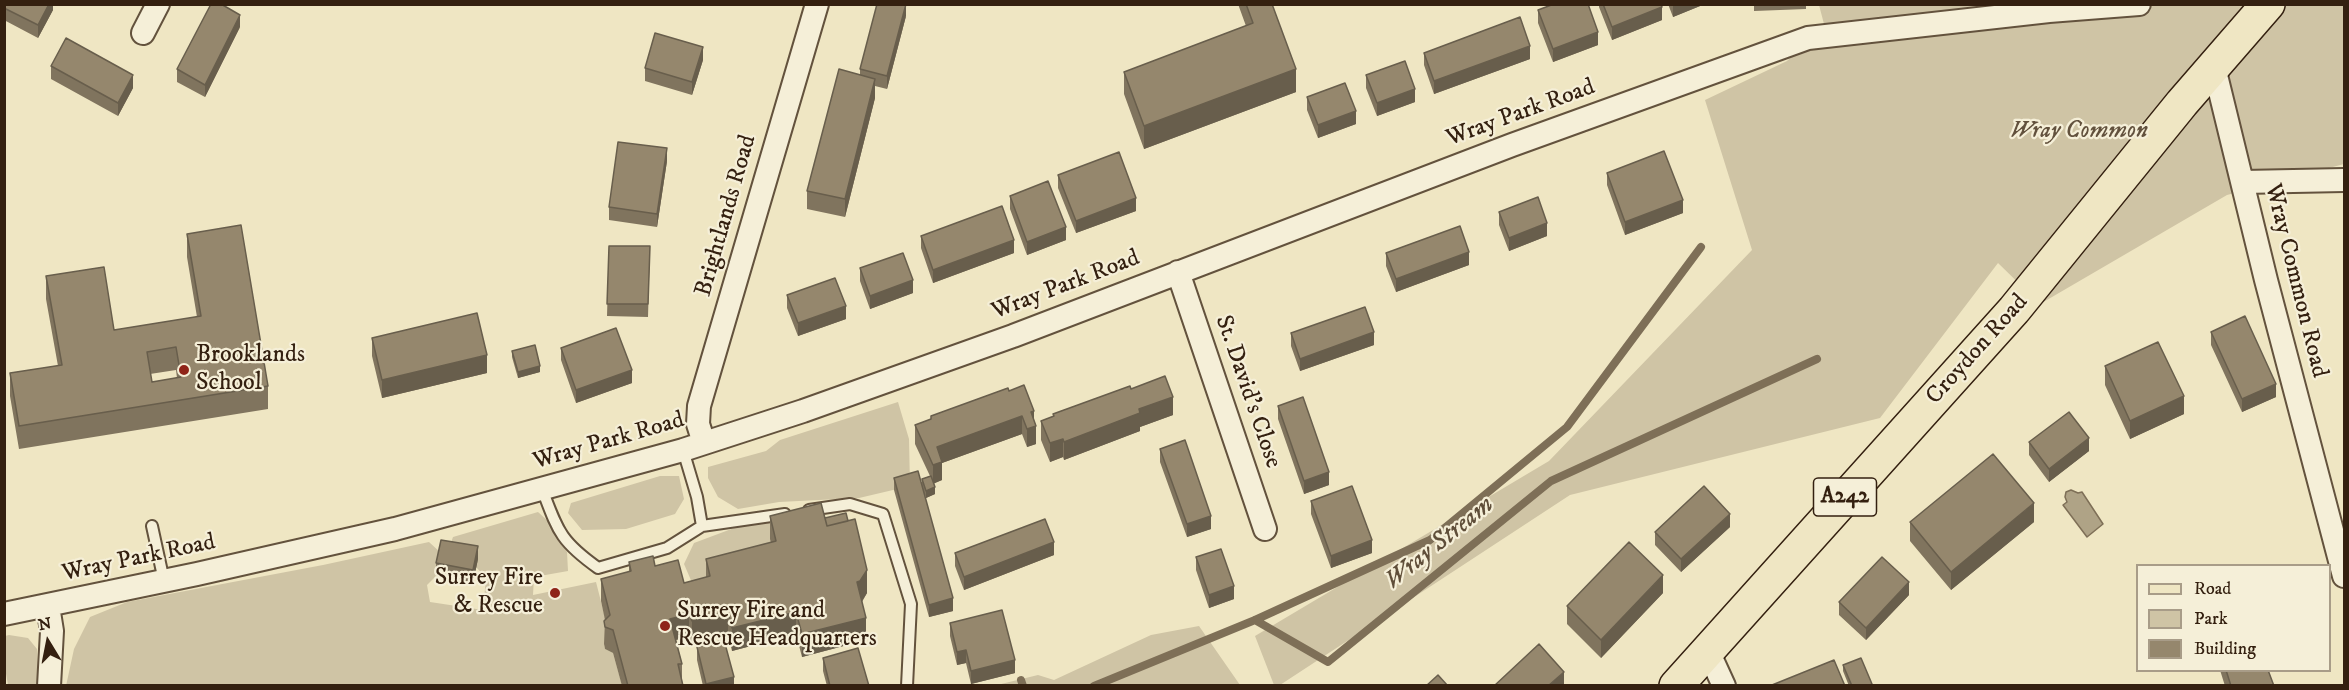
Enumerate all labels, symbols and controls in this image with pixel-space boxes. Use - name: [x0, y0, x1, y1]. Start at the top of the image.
- street label: Wray Park Road: [1443, 74, 1599, 154]
- park label: Wray Common: [2010, 118, 2148, 146]
- street label: Brightlands Road: [690, 132, 764, 300]
- street label: Wray Common Road: [2257, 181, 2333, 381]
- street label: Wray Park Road: [988, 245, 1144, 327]
- street label: Croydon Road: [1921, 289, 2035, 411]
- street label: St. David's Close: [1207, 312, 1287, 472]
- place label: Brooklands School: [196, 342, 305, 398]
- marker: Brooklands School: [177, 363, 191, 377]
- street label: Wray Park Road: [530, 407, 688, 477]
- road number: A242: [1814, 478, 1876, 516]
- water label: Wray Stream: [1379, 490, 1501, 598]
- street label: Wray Park Road: [60, 529, 218, 589]
- legend: [2136, 564, 2331, 672]
- place label: Surrey Fire & Rescue: [435, 565, 543, 621]
- text: Road: [2194, 578, 2231, 600]
- marker: Surrey Fire & Rescue: [548, 586, 562, 600]
- place label: Surrey Fire and Rescue Headquarters: [677, 598, 877, 654]
- text: Park: [2194, 608, 2228, 630]
- north arrow: [18, 612, 78, 672]
- text: N: [37, 613, 53, 635]
- marker: Surrey Fire and Rescue Headquarters: [658, 619, 672, 633]
- text: Building: [2194, 638, 2256, 660]

